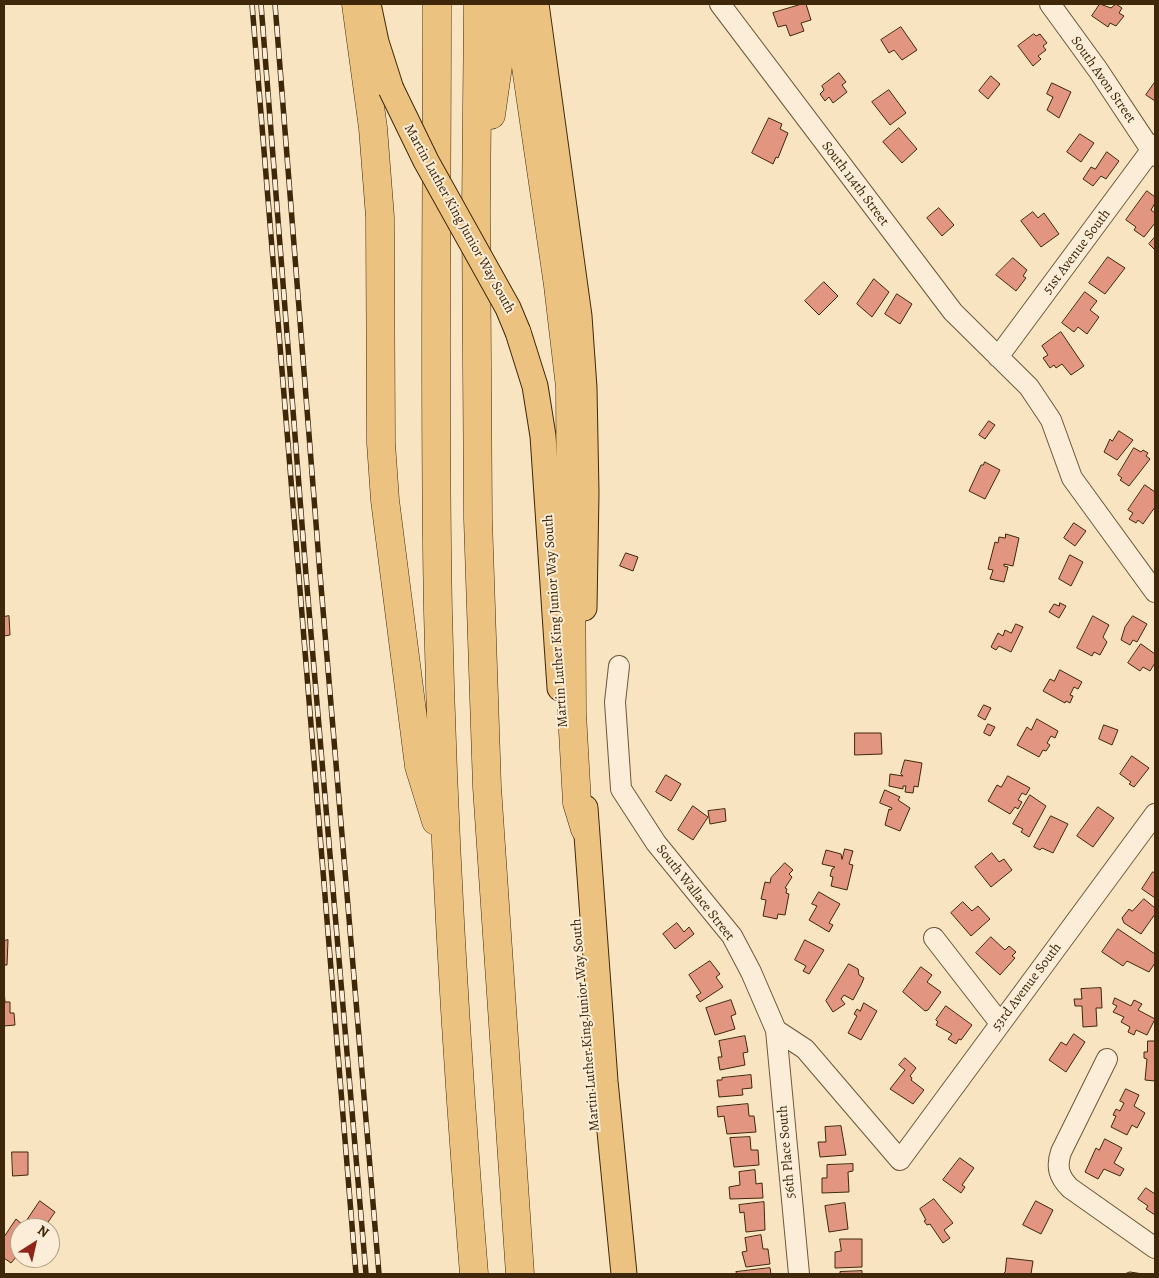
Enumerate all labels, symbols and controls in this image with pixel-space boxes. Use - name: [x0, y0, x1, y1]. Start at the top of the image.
- street label: South Avon Street: [1067, 33, 1139, 127]
- street label: Martin Luther King Junior Way South: [400, 122, 518, 316]
- street label: South 114th Street: [818, 138, 892, 230]
- street label: 51st Avenue South: [1040, 206, 1114, 298]
- street label: Martin Luther King Junior Way South: [540, 514, 572, 728]
- street label: South Wallace Street: [652, 842, 738, 944]
- street label: Martin Luther King Junior Way South: [568, 918, 604, 1132]
- street label: 53rd Avenue South: [989, 940, 1065, 1034]
- street label: 56th Place South: [775, 1105, 799, 1199]
- north arrow: [10, 1218, 60, 1268]
- text: N: [34, 1220, 53, 1242]

